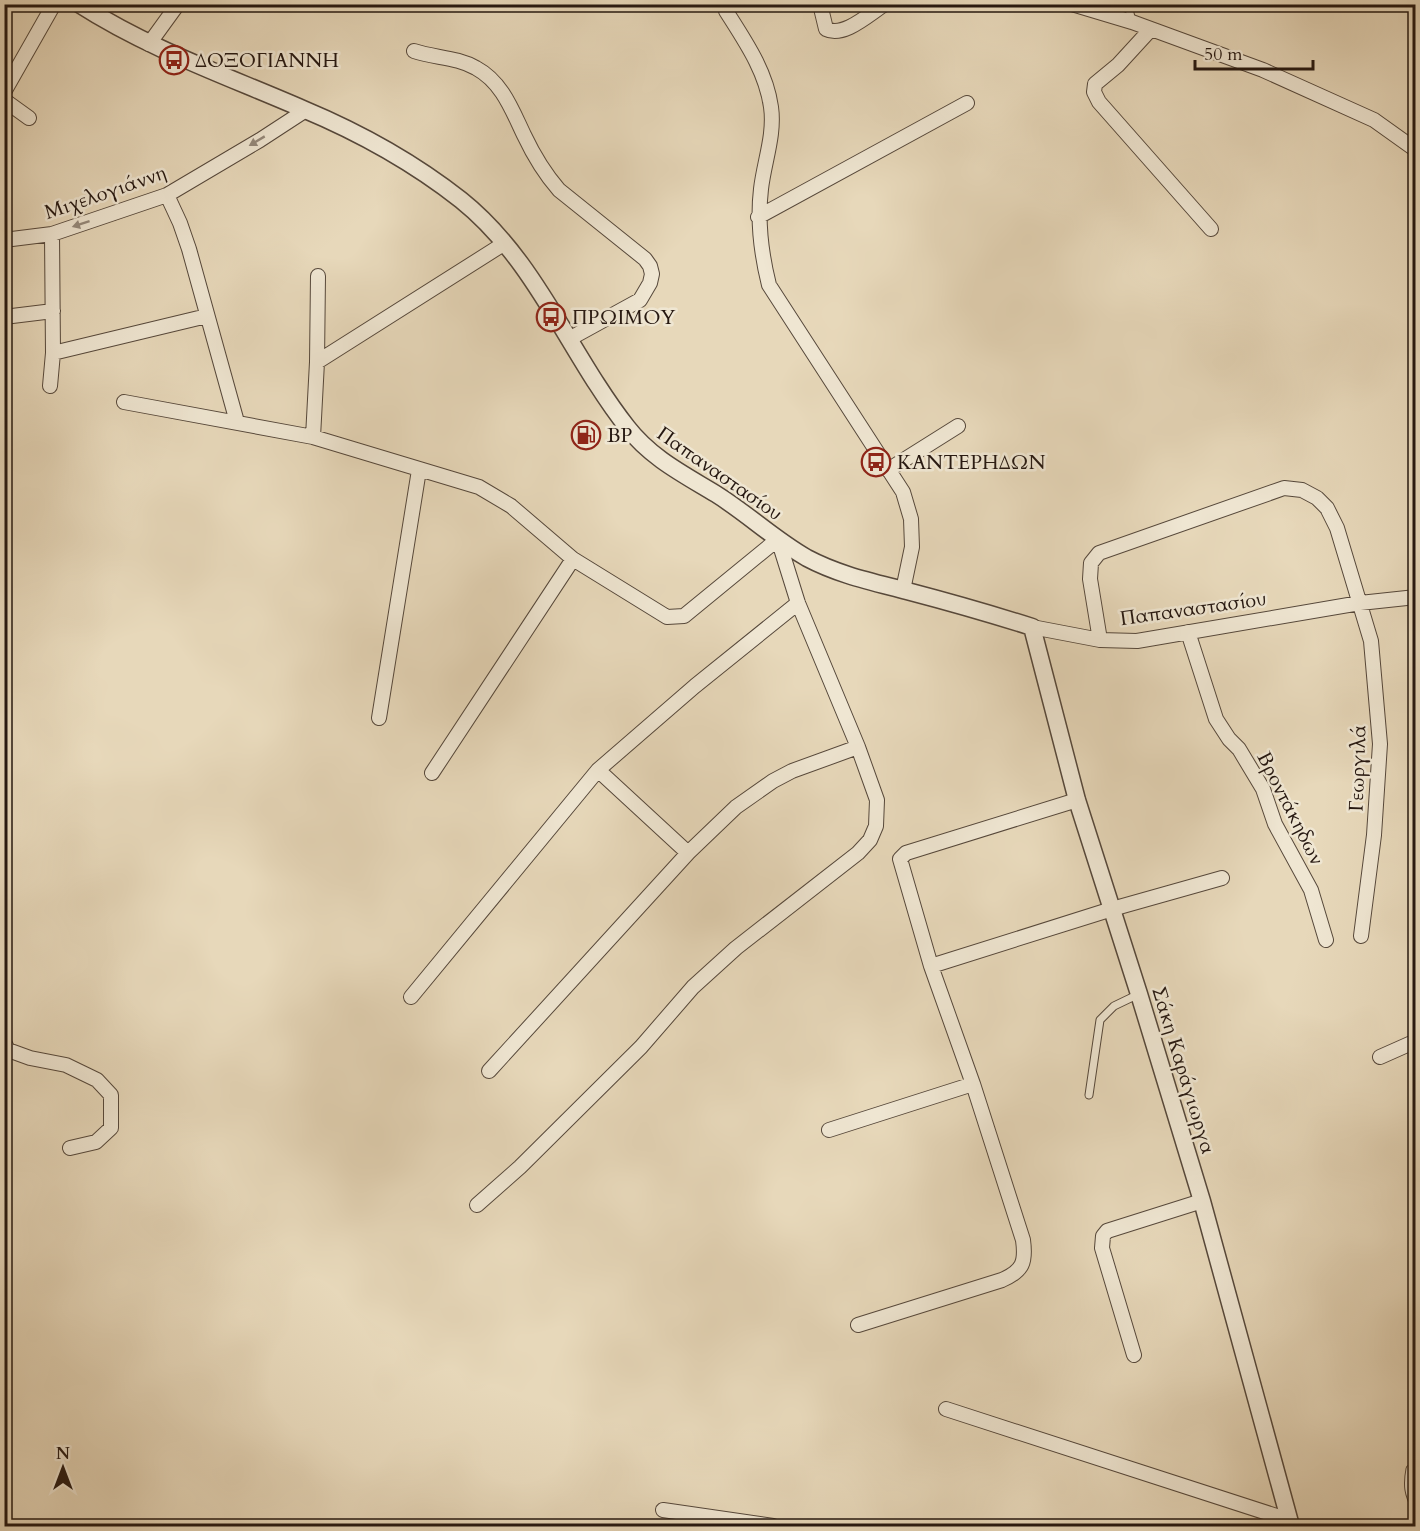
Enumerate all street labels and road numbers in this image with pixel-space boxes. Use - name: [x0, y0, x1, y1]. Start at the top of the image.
- street label: Μιχελογιάννη: [41, 159, 170, 226]
- street label: Παπαναστασίου: [652, 420, 788, 527]
- street label: Παπαναστασίου: [1118, 585, 1268, 632]
- street label: Γεωργιλά: [1342, 724, 1373, 812]
- street label: Βροντάκηδων: [1250, 747, 1331, 870]
- street label: Σάκη Καράγιωργα: [1145, 984, 1222, 1157]

